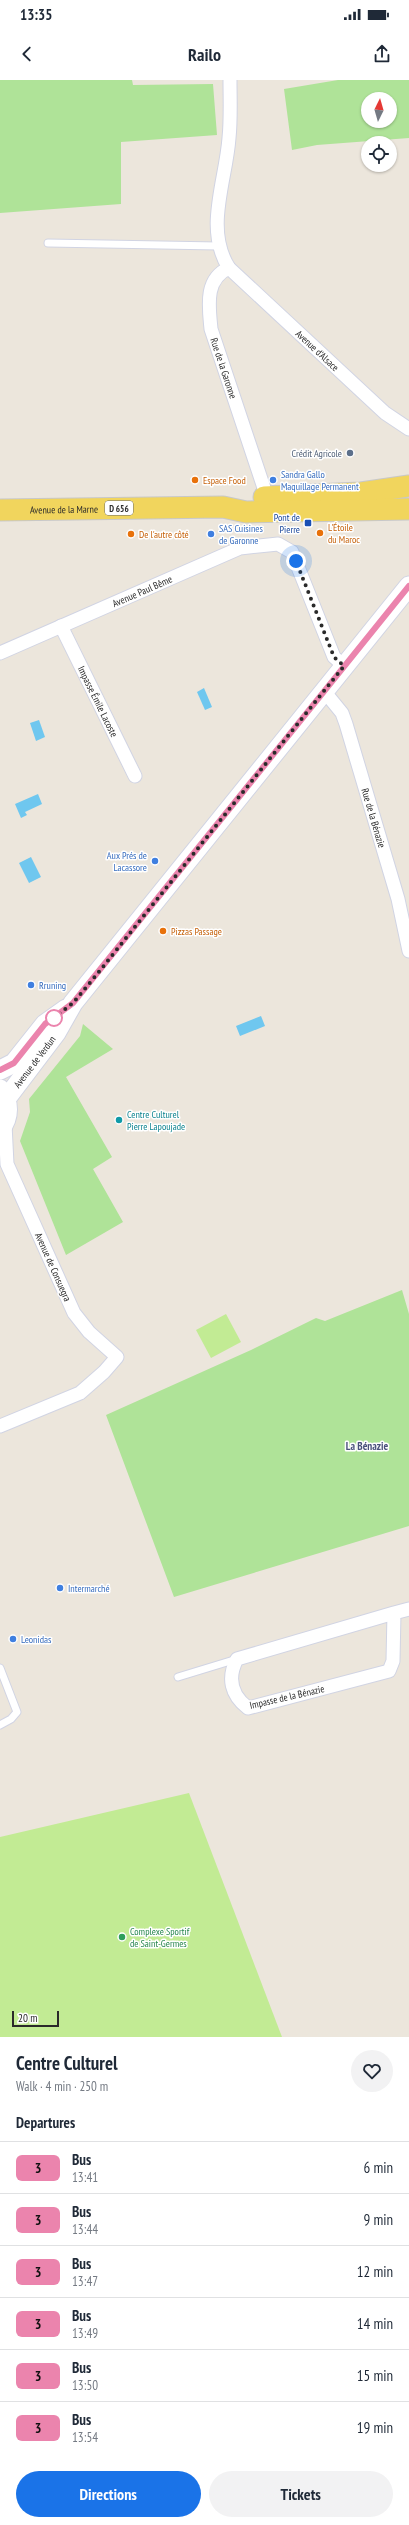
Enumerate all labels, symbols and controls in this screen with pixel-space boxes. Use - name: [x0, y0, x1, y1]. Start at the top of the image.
- text: 13:35: [20, 5, 52, 24]
- icon: back: [16, 43, 38, 65]
- text: Railo: [188, 43, 221, 66]
- icon: share: [371, 43, 393, 65]
- north arrow: [361, 92, 397, 128]
- map controls: [361, 92, 397, 172]
- button: locate: [361, 136, 397, 172]
- street label: Avenue d'Alsace: [293, 327, 342, 374]
- street label: Rue de la Garonne: [208, 336, 240, 400]
- place label: Crédit Agricole: [292, 447, 342, 460]
- marker: Crédit Agricole: [345, 448, 355, 458]
- place label: Sandra Gallo Maquillage Permanent: [281, 468, 359, 493]
- place label: Espace Food: [203, 474, 246, 487]
- marker: Espace Food: [190, 475, 200, 485]
- marker: Sandra Gallo Maquillage Permanent: [268, 475, 278, 485]
- road number: D 656: [105, 501, 133, 515]
- street label: Avenue de la Marne: [30, 502, 98, 516]
- place label: Pont de Pierre: [274, 511, 300, 536]
- marker: Pont de Pierre: [303, 518, 313, 528]
- place label: L'Étoile du Maroc: [328, 521, 360, 546]
- place label: SAS Cuisines de Garonne: [219, 522, 263, 547]
- place label: De l'autre côté: [139, 528, 189, 541]
- marker: L'Étoile du Maroc: [315, 528, 325, 538]
- marker: De l'autre côté: [126, 529, 136, 539]
- marker: SAS Cuisines de Garonne: [206, 529, 216, 539]
- your location: [286, 551, 306, 571]
- street label: Avenue Paul Bême: [110, 572, 174, 610]
- street label: Impasse Émile Lacoste: [75, 664, 121, 739]
- street label: Rue de la Bénazie: [359, 786, 389, 849]
- place label: Aux Prés de Lacassore: [107, 849, 147, 874]
- marker: Aux Prés de Lacassore: [150, 856, 160, 866]
- place label: Pizzas Passage: [171, 925, 222, 938]
- marker: Pizzas Passage: [158, 926, 168, 936]
- place label: Rruning: [39, 979, 66, 992]
- marker: Rruning: [26, 980, 36, 990]
- unlabelled marker: [45, 1009, 63, 1027]
- street label: Avenue de Verdun: [10, 1033, 58, 1090]
- place label: Centre Culturel Pierre Lapoujade: [127, 1108, 185, 1133]
- marker: Centre Culturel Pierre Lapoujade: [114, 1115, 124, 1125]
- street label: Avenue de Consuegra: [32, 1231, 74, 1303]
- district label: La Bénazie: [346, 1439, 388, 1453]
- place label: Intermarché: [68, 1582, 110, 1595]
- marker: Intermarché: [55, 1583, 65, 1593]
- place label: Leonidas: [21, 1633, 52, 1646]
- marker: Leonidas: [8, 1634, 18, 1644]
- street label: Impasse de la Bénazie: [248, 1682, 326, 1712]
- place label: Complexe Sportif de Saint-Germes: [130, 1925, 190, 1950]
- marker: Complexe Sportif de Saint-Germes: [117, 1932, 127, 1942]
- scale bar: [12, 2009, 59, 2028]
- text: 20 m: [18, 2011, 37, 2025]
- button: heart: [351, 2050, 393, 2092]
- text: Centre Culturel: [16, 2051, 118, 2075]
- text: Walk · 4 min · 250 m: [16, 2078, 108, 2095]
- text: Departures: [16, 2113, 75, 2132]
- text: Bus: [72, 2150, 91, 2169]
- text: 6 min: [363, 2158, 393, 2177]
- text: 3: [35, 2159, 41, 2177]
- text: 13:41: [72, 2169, 98, 2186]
- text: Bus: [72, 2202, 91, 2221]
- text: 9 min: [363, 2210, 393, 2229]
- text: 3: [35, 2211, 41, 2229]
- text: 13:44: [72, 2221, 98, 2238]
- text: Bus: [72, 2254, 91, 2273]
- text: 12 min: [357, 2262, 393, 2281]
- text: 3: [35, 2263, 41, 2281]
- text: 13:47: [72, 2273, 98, 2290]
- text: Bus: [72, 2306, 91, 2325]
- text: 14 min: [357, 2314, 393, 2333]
- text: 3: [35, 2315, 41, 2333]
- text: 13:49: [72, 2325, 98, 2342]
- text: Bus: [72, 2358, 91, 2377]
- text: 15 min: [357, 2366, 393, 2385]
- text: 3: [35, 2367, 41, 2385]
- text: 13:50: [72, 2377, 98, 2394]
- text: Bus: [72, 2410, 91, 2429]
- text: 19 min: [357, 2418, 393, 2437]
- text: 3: [35, 2419, 41, 2437]
- text: 13:54: [72, 2429, 98, 2446]
- button: Directions: [16, 2471, 201, 2517]
- button: Tickets: [209, 2471, 393, 2517]

